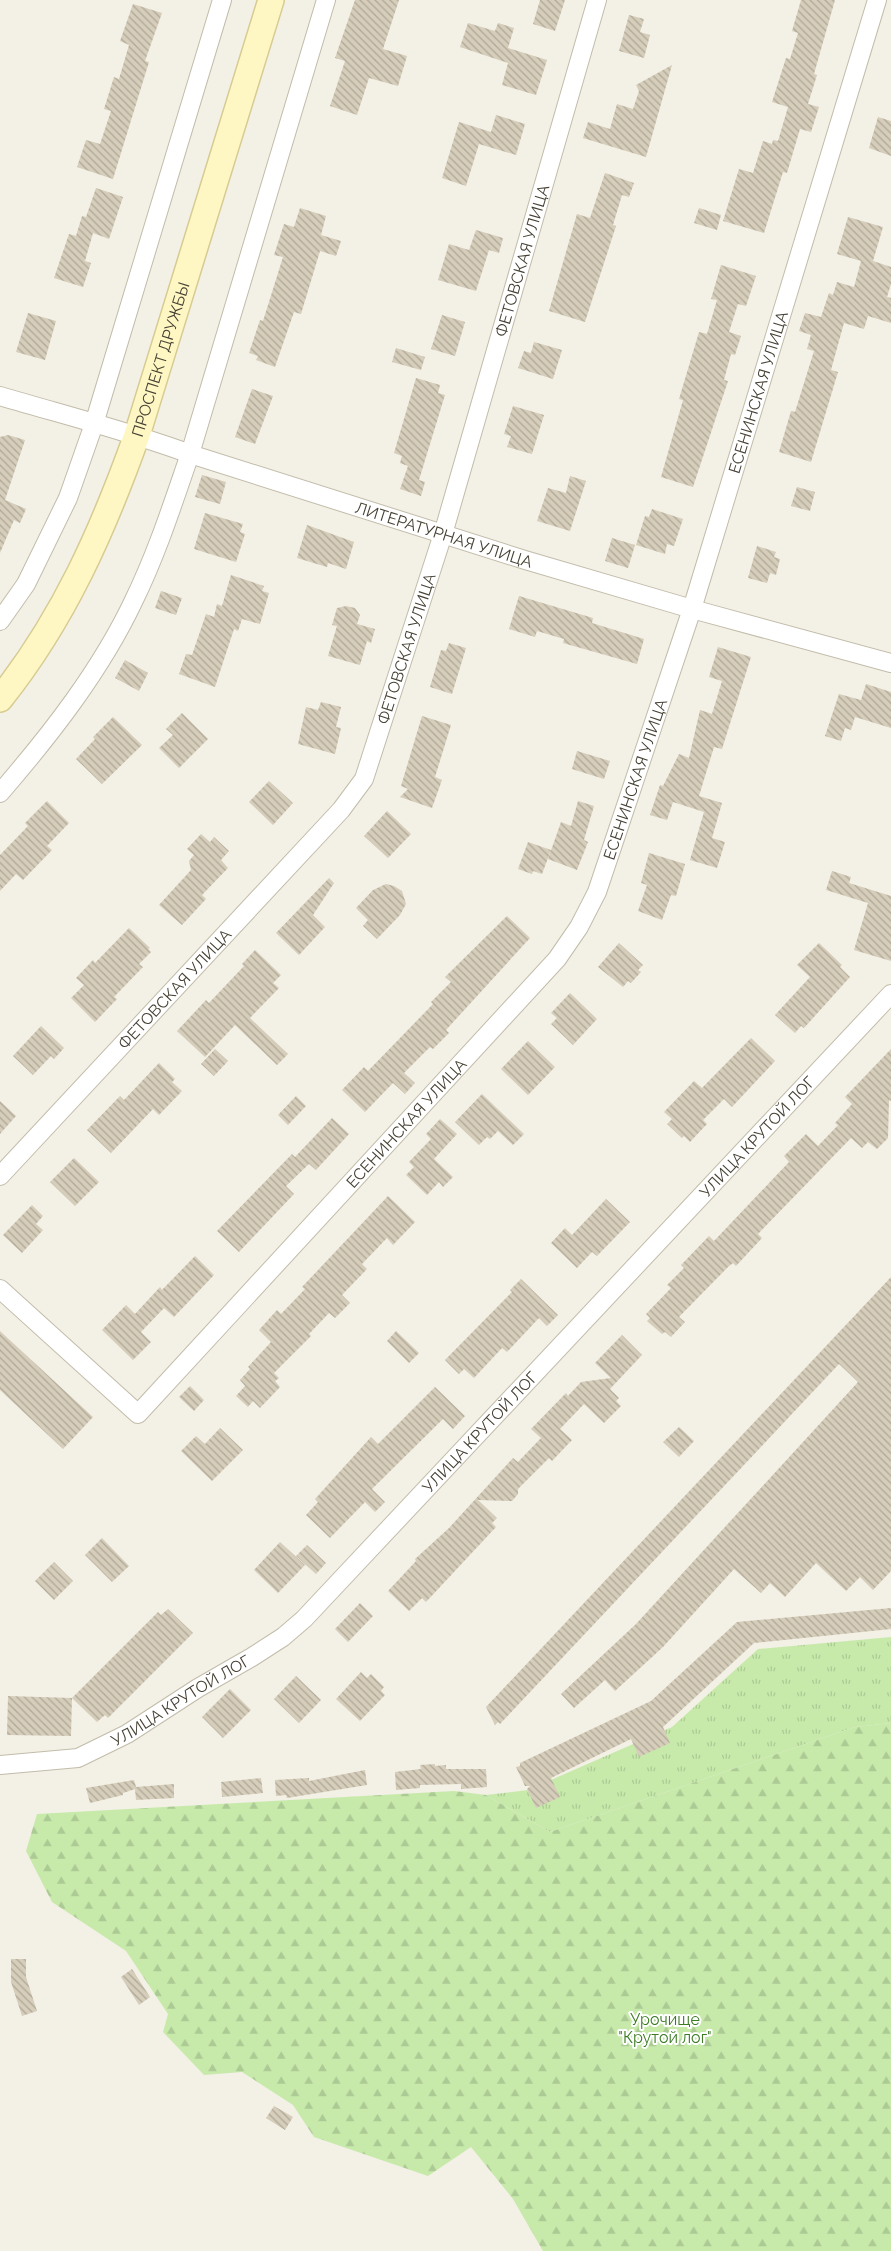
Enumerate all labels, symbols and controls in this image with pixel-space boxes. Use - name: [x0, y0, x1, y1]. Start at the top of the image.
- street label: ФЕТОВСКАЯ УЛИЦА: [491, 182, 553, 339]
- street label: ПРОСПЕКТ ДРУЖБЫ: [128, 280, 193, 439]
- street label: ЕСЕНИНСКАЯ УЛИЦА: [724, 309, 791, 476]
- street label: ЛИТЕРАТУРНАЯ УЛИЦА: [353, 497, 535, 571]
- street label: ФЕТОВСКАЯ УЛИЦА: [373, 571, 439, 726]
- street label: ЕСЕНИНСКАЯ УЛИЦА: [599, 696, 671, 862]
- street label: ФЕТОВСКАЯ УЛИЦА: [114, 925, 235, 1053]
- street label: ЕСЕНИНСКАЯ УЛИЦА: [342, 1054, 470, 1191]
- street label: УЛИЦА КРУТОЙ ЛОГ: [696, 1072, 818, 1201]
- street label: УЛИЦА КРУТОЙ ЛОГ: [418, 1367, 541, 1496]
- street label: УЛИЦА КРУТОЙ ЛОГ: [108, 1651, 253, 1750]
- park label: Урочище "Крутой лог": [618, 2010, 712, 2047]

